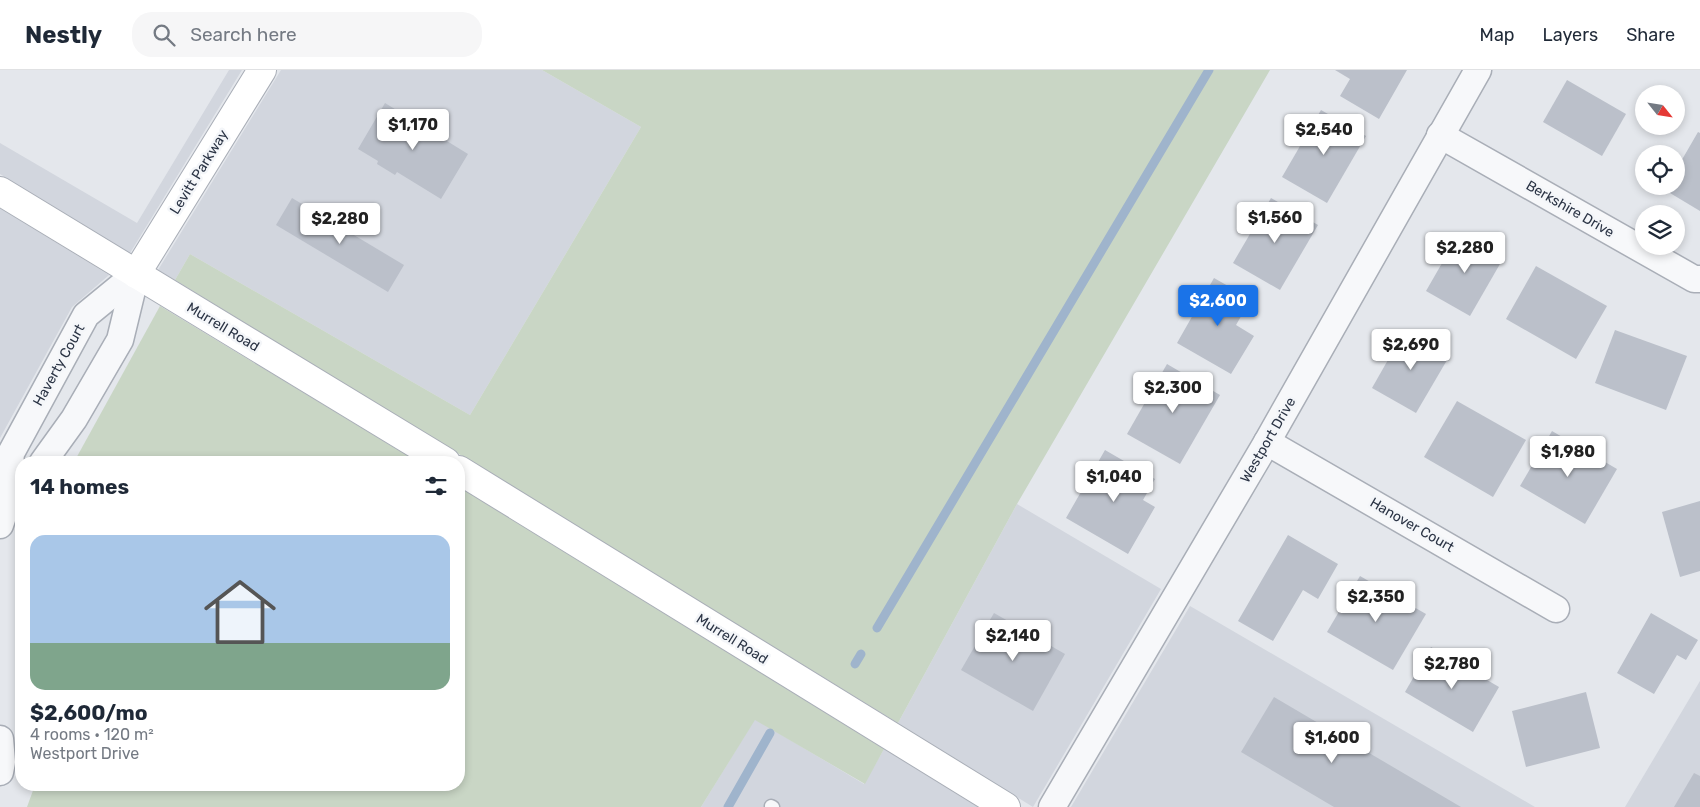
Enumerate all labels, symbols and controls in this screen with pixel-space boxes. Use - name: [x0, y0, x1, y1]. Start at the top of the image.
- search box: [132, 12, 482, 57]
- text: Nestly: [25, 21, 102, 49]
- icon: search: [150, 21, 178, 49]
- text: Search here: [190, 23, 297, 46]
- text: Map: [1480, 24, 1515, 46]
- text: Layers: [1543, 24, 1598, 46]
- text: Share: [1626, 24, 1675, 46]
- north arrow: [1635, 85, 1685, 135]
- map controls: [1635, 85, 1685, 255]
- pin: $1,170: [372, 108, 454, 151]
- pin: $2,540: [1283, 114, 1365, 156]
- text: $1,170: [388, 115, 438, 134]
- text: $2,540: [1295, 120, 1353, 139]
- street label: Levitt Parkway: [166, 126, 232, 217]
- button: locate: [1635, 145, 1685, 195]
- street label: Berkshire Drive: [1523, 177, 1617, 241]
- pin: $2,280: [299, 202, 381, 245]
- pin: $1,560: [1234, 202, 1316, 244]
- button: layers: [1635, 205, 1685, 255]
- text: $1,560: [1248, 208, 1302, 227]
- text: $2,280: [311, 209, 369, 228]
- pin: $2,280: [1424, 232, 1506, 274]
- text: $2,280: [1436, 238, 1494, 257]
- pin: $2,600: [1177, 284, 1259, 327]
- text: $2,600: [1189, 291, 1247, 310]
- street label: Murrell Road: [184, 299, 262, 355]
- street label: Haverty Court: [29, 321, 89, 409]
- pin: $2,690: [1370, 328, 1452, 371]
- text: $2,690: [1382, 335, 1440, 354]
- pin: $2,300: [1132, 372, 1214, 414]
- text: $2,300: [1144, 378, 1202, 397]
- street label: Westport Drive: [1237, 394, 1299, 486]
- pin: $1,980: [1527, 436, 1609, 478]
- text: $1,980: [1541, 442, 1595, 461]
- pin: $1,040: [1073, 460, 1155, 503]
- text: $1,040: [1086, 467, 1142, 486]
- icon: filters: [422, 472, 450, 500]
- text: 14 homes: [30, 474, 129, 499]
- street label: Hanover Court: [1367, 494, 1458, 556]
- icon: home: [195, 567, 285, 657]
- pin: $2,350: [1335, 580, 1417, 623]
- text: $2,350: [1347, 587, 1405, 606]
- street label: Murrell Road: [693, 610, 771, 668]
- pin: $2,140: [972, 620, 1054, 662]
- text: $2,140: [986, 626, 1040, 645]
- pin: $2,780: [1411, 648, 1493, 690]
- text: $2,780: [1424, 654, 1480, 673]
- text: $2,600/mo: [30, 700, 148, 725]
- pin: $1,600: [1291, 722, 1373, 764]
- text: 4 rooms · 120 m²: [30, 725, 154, 744]
- text: $1,600: [1304, 728, 1360, 747]
- text: Westport Drive: [30, 744, 139, 763]

